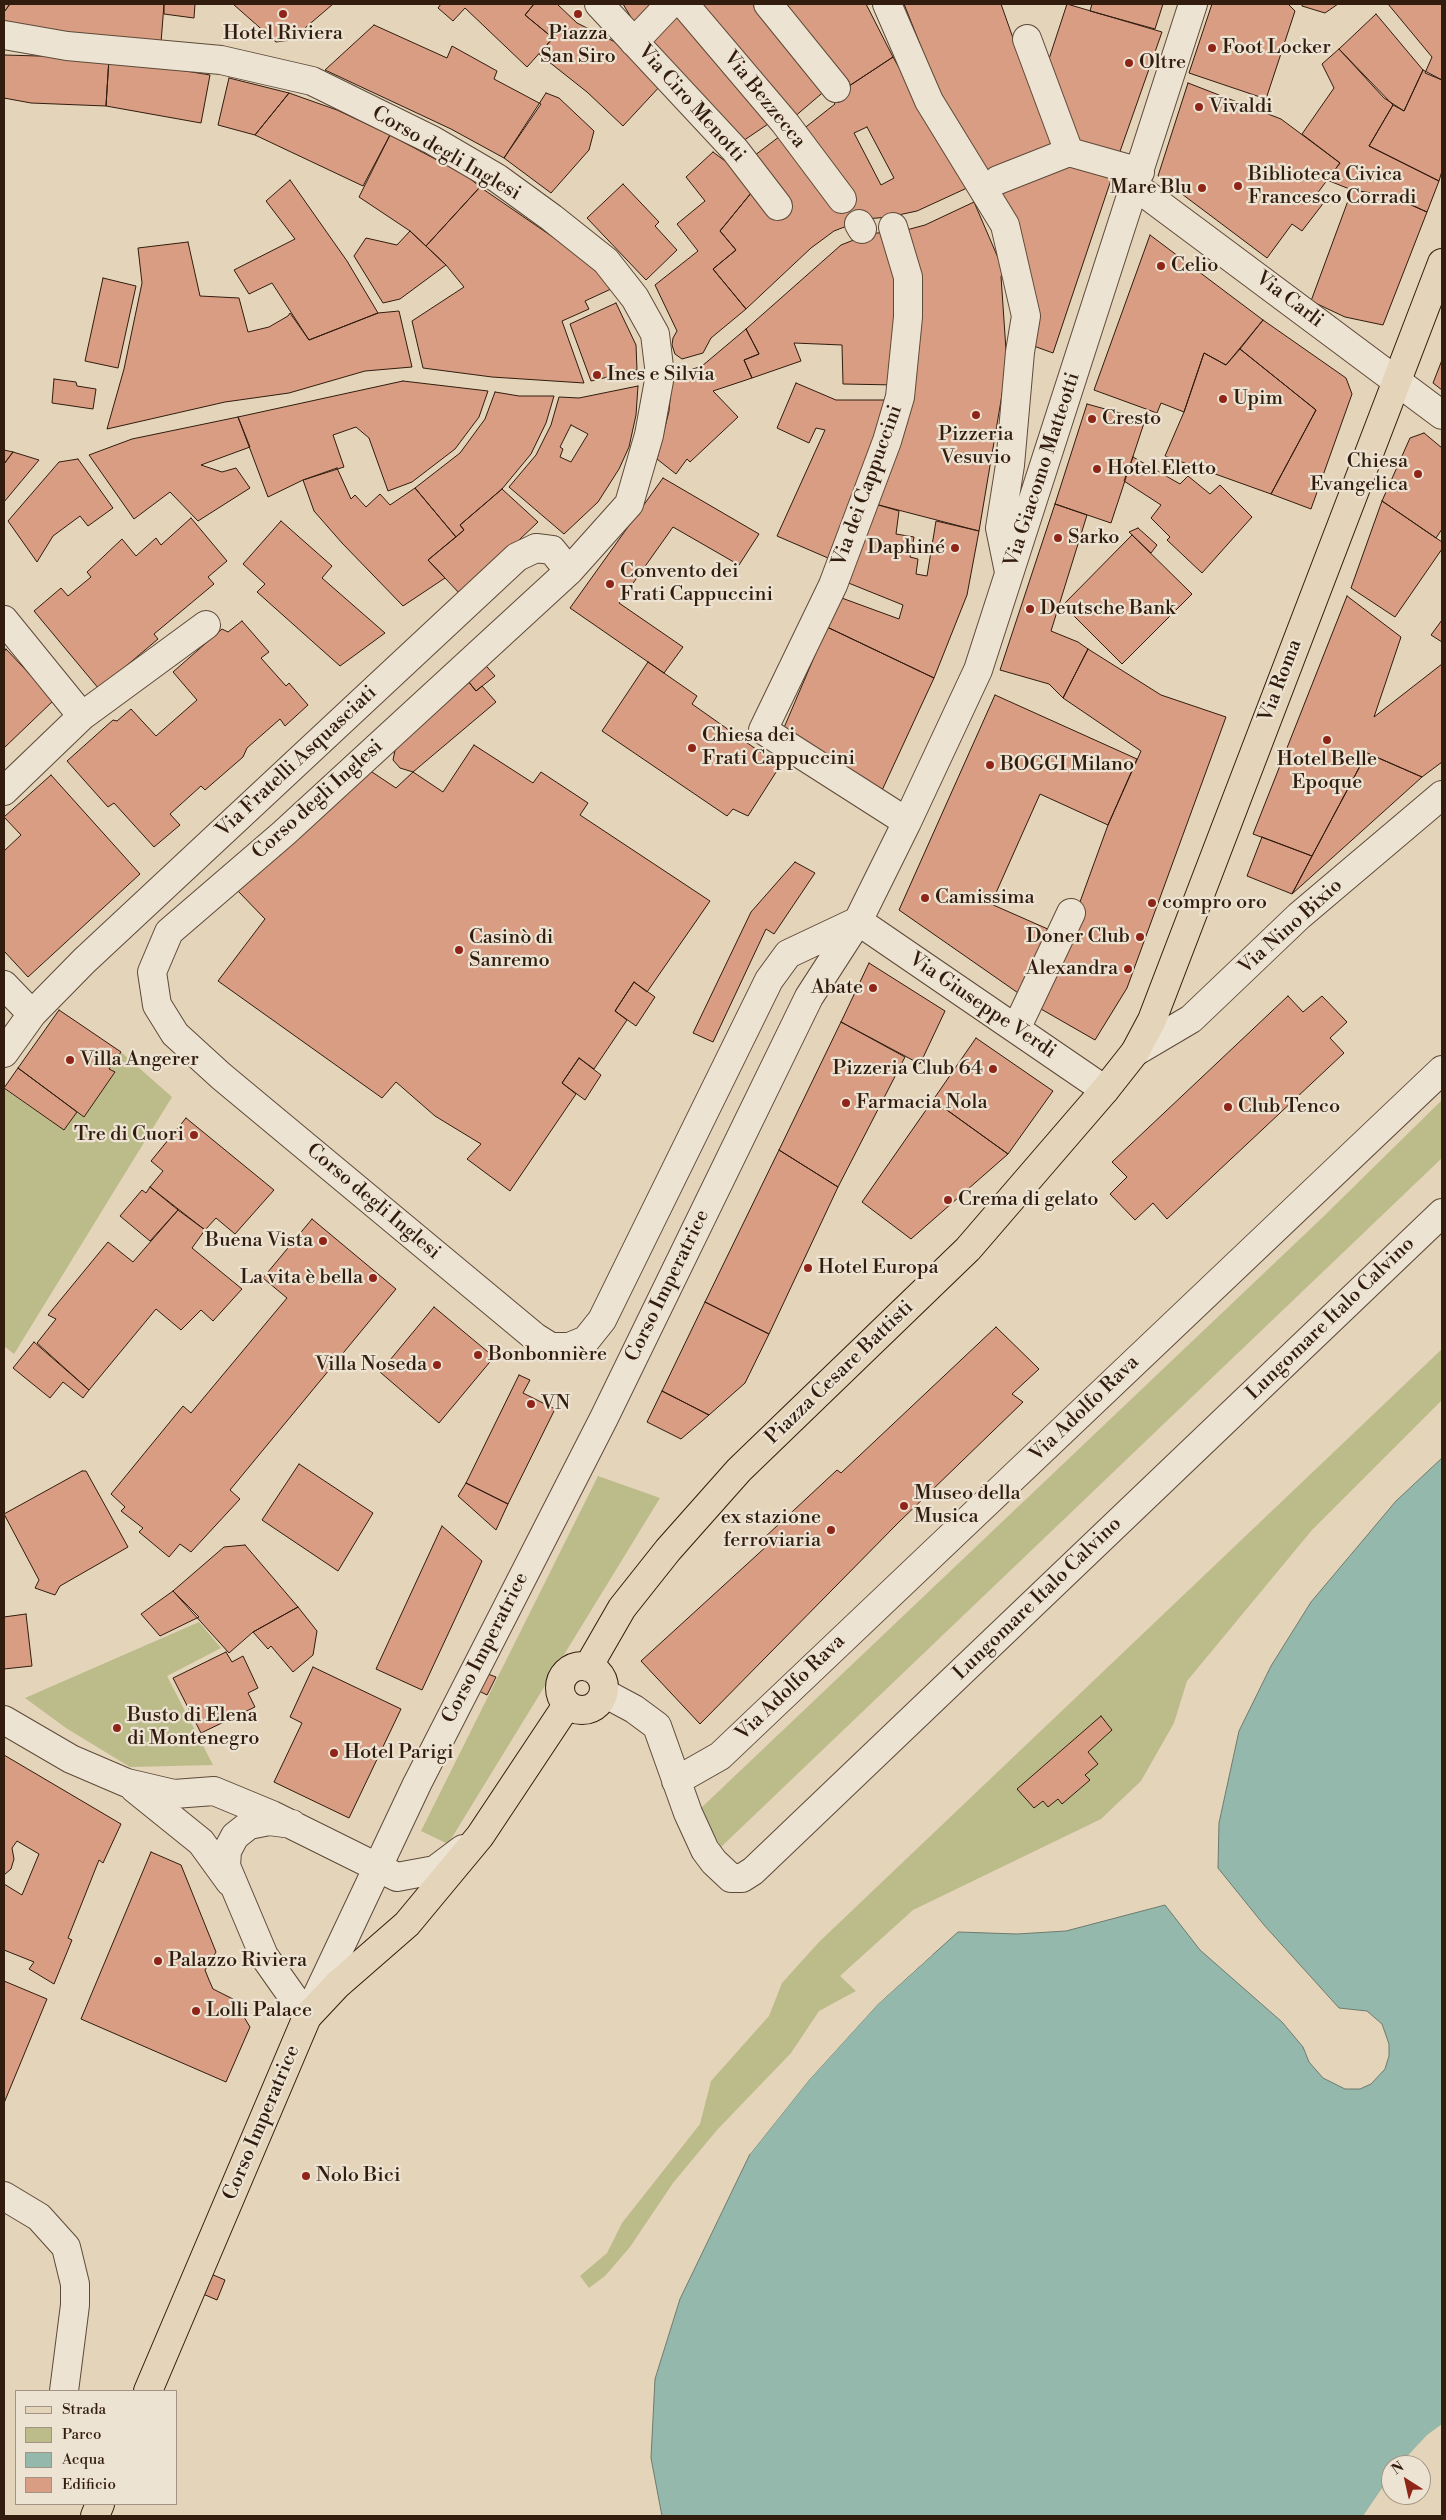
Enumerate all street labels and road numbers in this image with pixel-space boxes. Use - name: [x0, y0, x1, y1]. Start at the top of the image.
- street label: Via Ciro Menotti: [632, 40, 750, 168]
- street label: Via Bezzecca: [718, 47, 810, 153]
- street label: Corso degli Inglesi: [367, 102, 525, 206]
- street label: Via Carli: [1250, 267, 1328, 333]
- street label: Via Giacomo Matteotti: [1000, 370, 1086, 570]
- street label: Via dei Cappuccini: [828, 402, 908, 570]
- street label: Via Roma: [1254, 636, 1308, 726]
- street label: Via Fratelli Asquasciati: [212, 681, 382, 843]
- street label: Corso degli Inglesi: [248, 735, 388, 865]
- street label: Via Nino Bixio: [1234, 874, 1348, 980]
- street label: Via Giuseppe Verdi: [904, 948, 1060, 1064]
- street label: Corso degli Inglesi: [301, 1139, 445, 1265]
- street label: Corso Imperatrice: [621, 1206, 715, 1366]
- street label: Lungomare Italo Calvino: [1242, 1232, 1420, 1406]
- street label: Piazza Cesare Battisti: [761, 1296, 919, 1450]
- street label: Via Adolfo Rava: [1025, 1351, 1145, 1467]
- street label: Lungomare Italo Calvino: [949, 1512, 1127, 1686]
- street label: Corso Imperatrice: [438, 1569, 534, 1727]
- street label: Via Adolfo Rava: [731, 1630, 851, 1746]
- street label: Corso Imperatrice: [219, 2042, 305, 2204]

